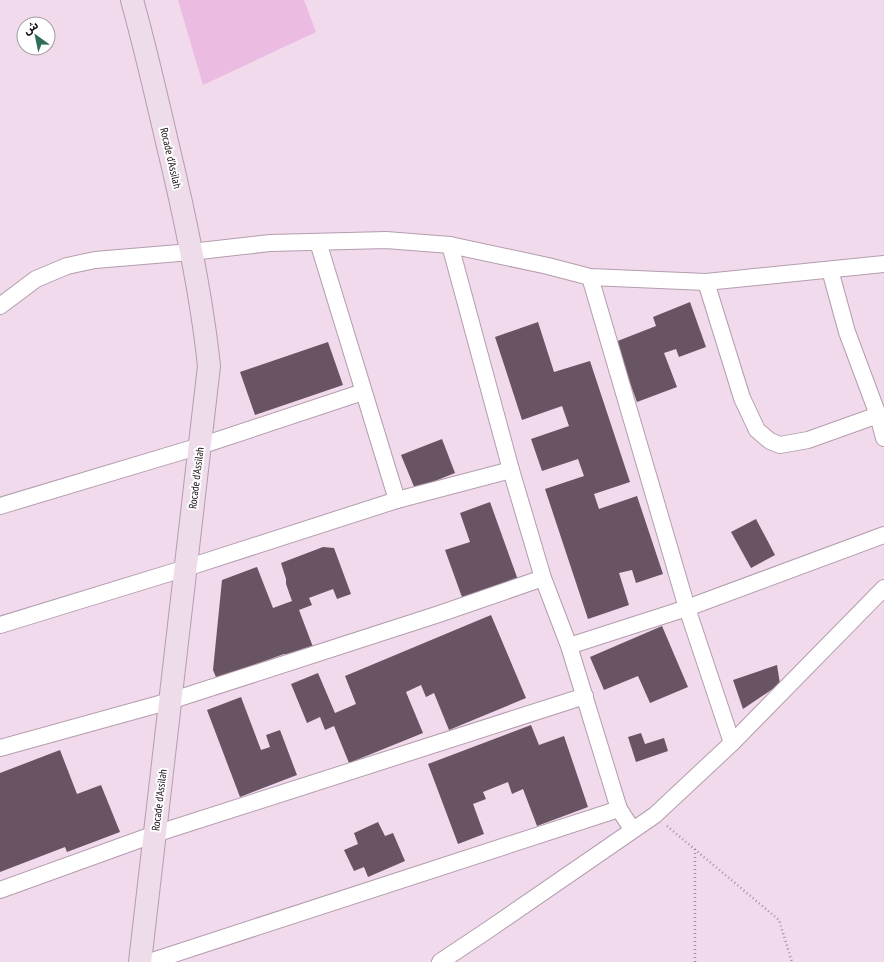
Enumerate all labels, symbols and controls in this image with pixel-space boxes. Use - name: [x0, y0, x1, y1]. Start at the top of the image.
- north arrow: [16, 16, 56, 56]
- text: ش: [20, 18, 41, 38]
- street label: Rocade d'Assilah: [157, 126, 185, 190]
- street label: Rocade d'Assilah: [185, 446, 207, 510]
- street label: Rocade d'Assilah: [148, 768, 170, 832]

